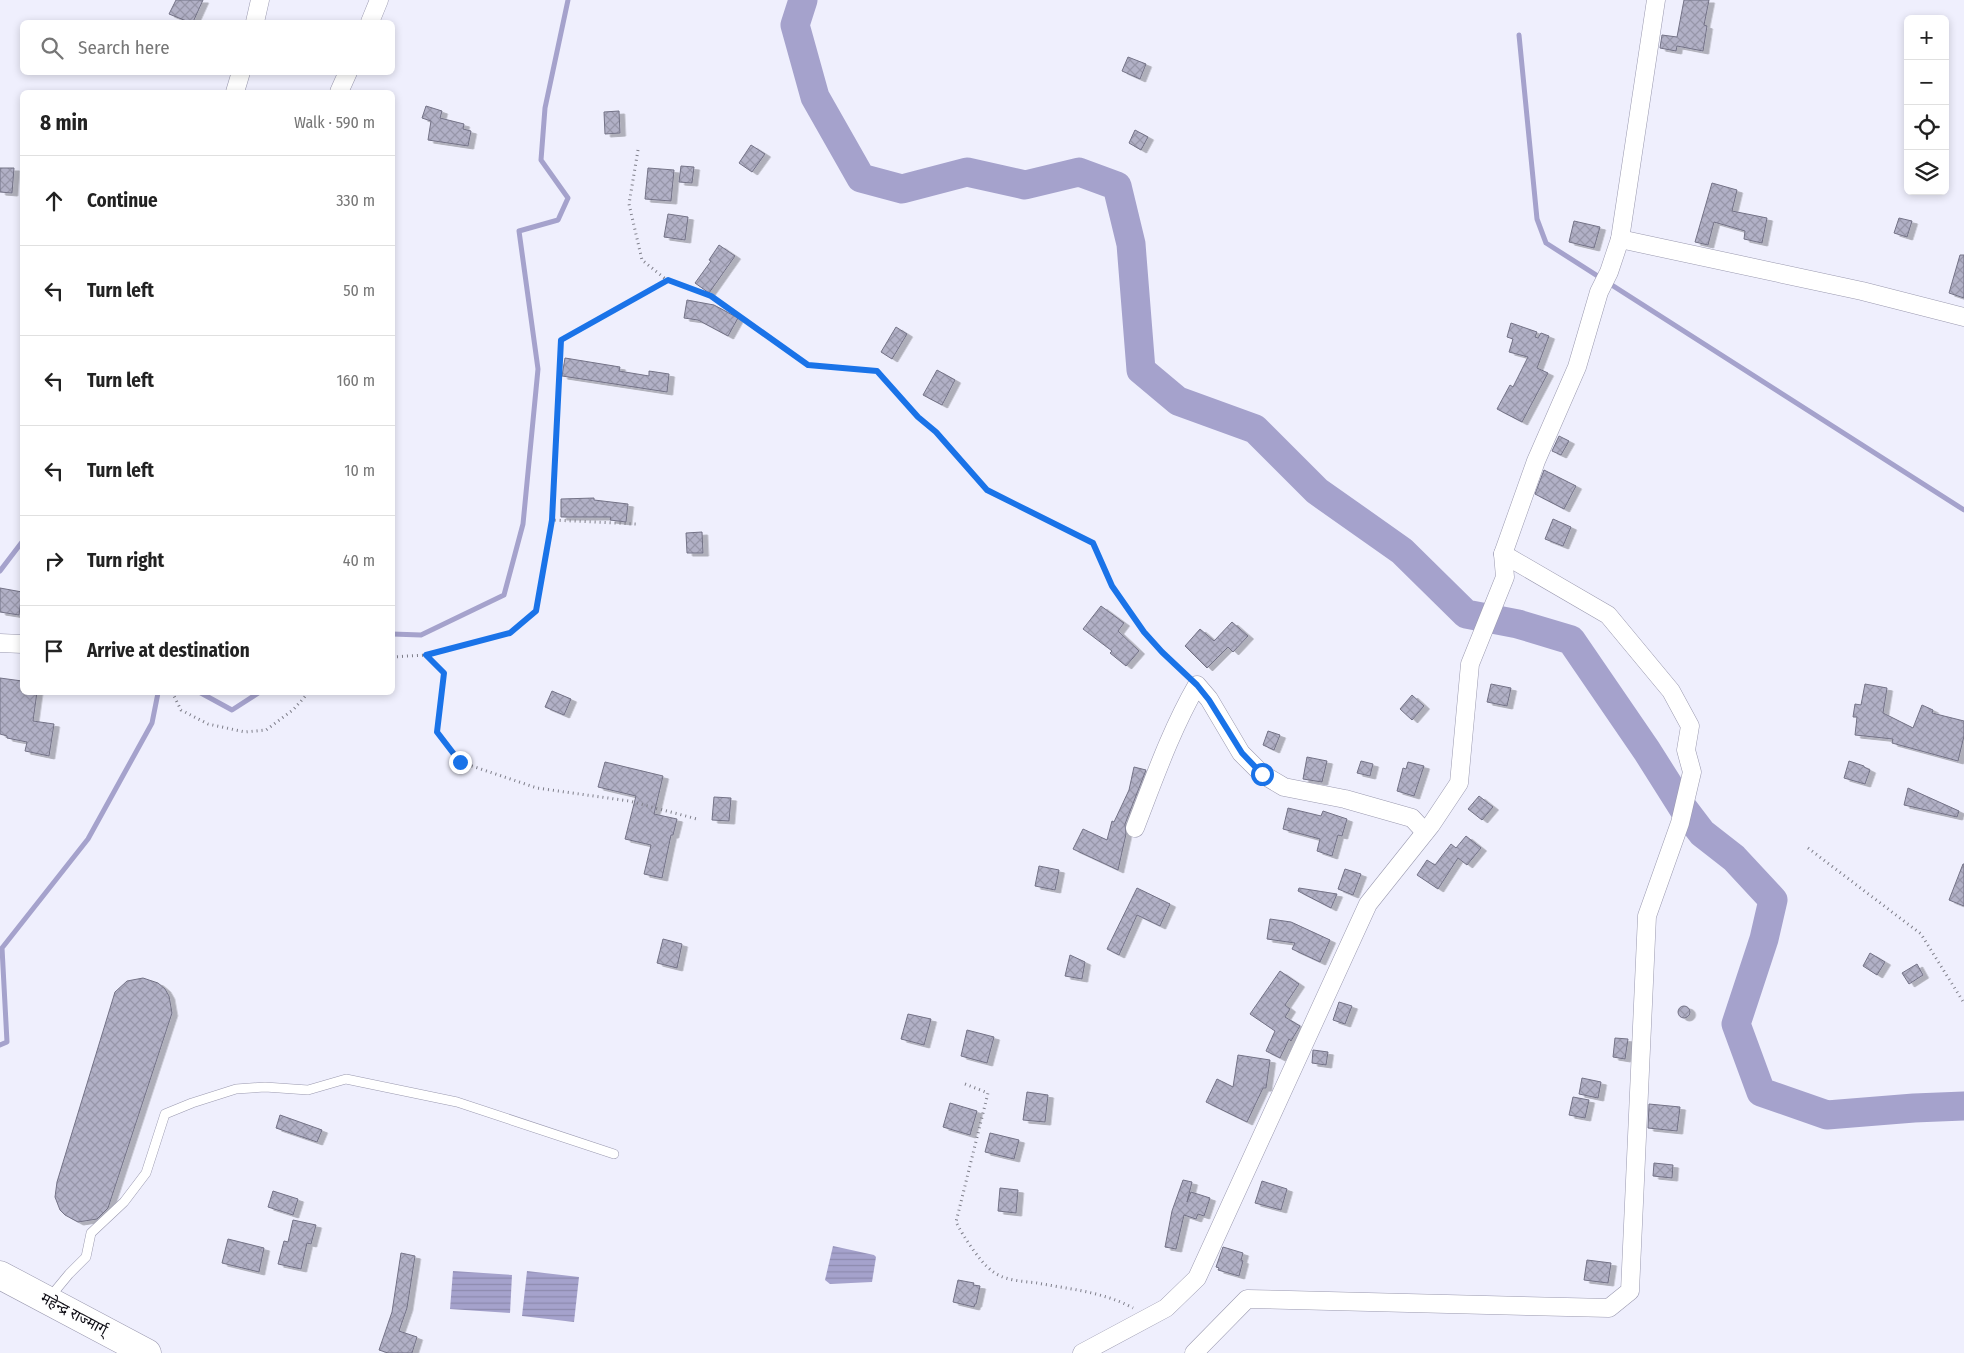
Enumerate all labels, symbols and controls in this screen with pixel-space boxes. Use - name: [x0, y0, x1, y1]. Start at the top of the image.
- map controls: [1904, 15, 1949, 195]
- button: +: [1904, 15, 1949, 60]
- search box: [20, 20, 395, 75]
- icon: search: [38, 34, 66, 62]
- text: Search here: [78, 36, 170, 59]
- button: −: [1904, 60, 1949, 105]
- button: locate: [1904, 105, 1949, 150]
- text: 8 min: [40, 110, 88, 136]
- text: Walk · 590 m: [294, 113, 375, 132]
- button: layers: [1904, 150, 1949, 195]
- icon: ahead: [40, 187, 68, 215]
- text: Continue: [87, 189, 158, 212]
- text: 330 m: [336, 191, 375, 210]
- icon: left: [40, 277, 68, 305]
- text: Turn left: [87, 279, 154, 302]
- text: 50 m: [343, 281, 375, 300]
- icon: left: [40, 367, 68, 395]
- text: Turn left: [87, 369, 154, 392]
- text: 160 m: [336, 371, 375, 390]
- icon: left: [40, 457, 68, 485]
- text: Turn left: [87, 459, 154, 482]
- text: 10 m: [344, 461, 375, 480]
- icon: right: [40, 547, 68, 575]
- text: Turn right: [87, 549, 164, 572]
- text: 40 m: [343, 551, 375, 570]
- icon: arrive: [40, 637, 68, 665]
- text: Arrive at destination: [87, 639, 250, 662]
- route end: [449, 751, 472, 774]
- route start: [1251, 763, 1274, 786]
- street label: महेन्द्र राज्मार्ग्: [37, 1289, 112, 1341]

